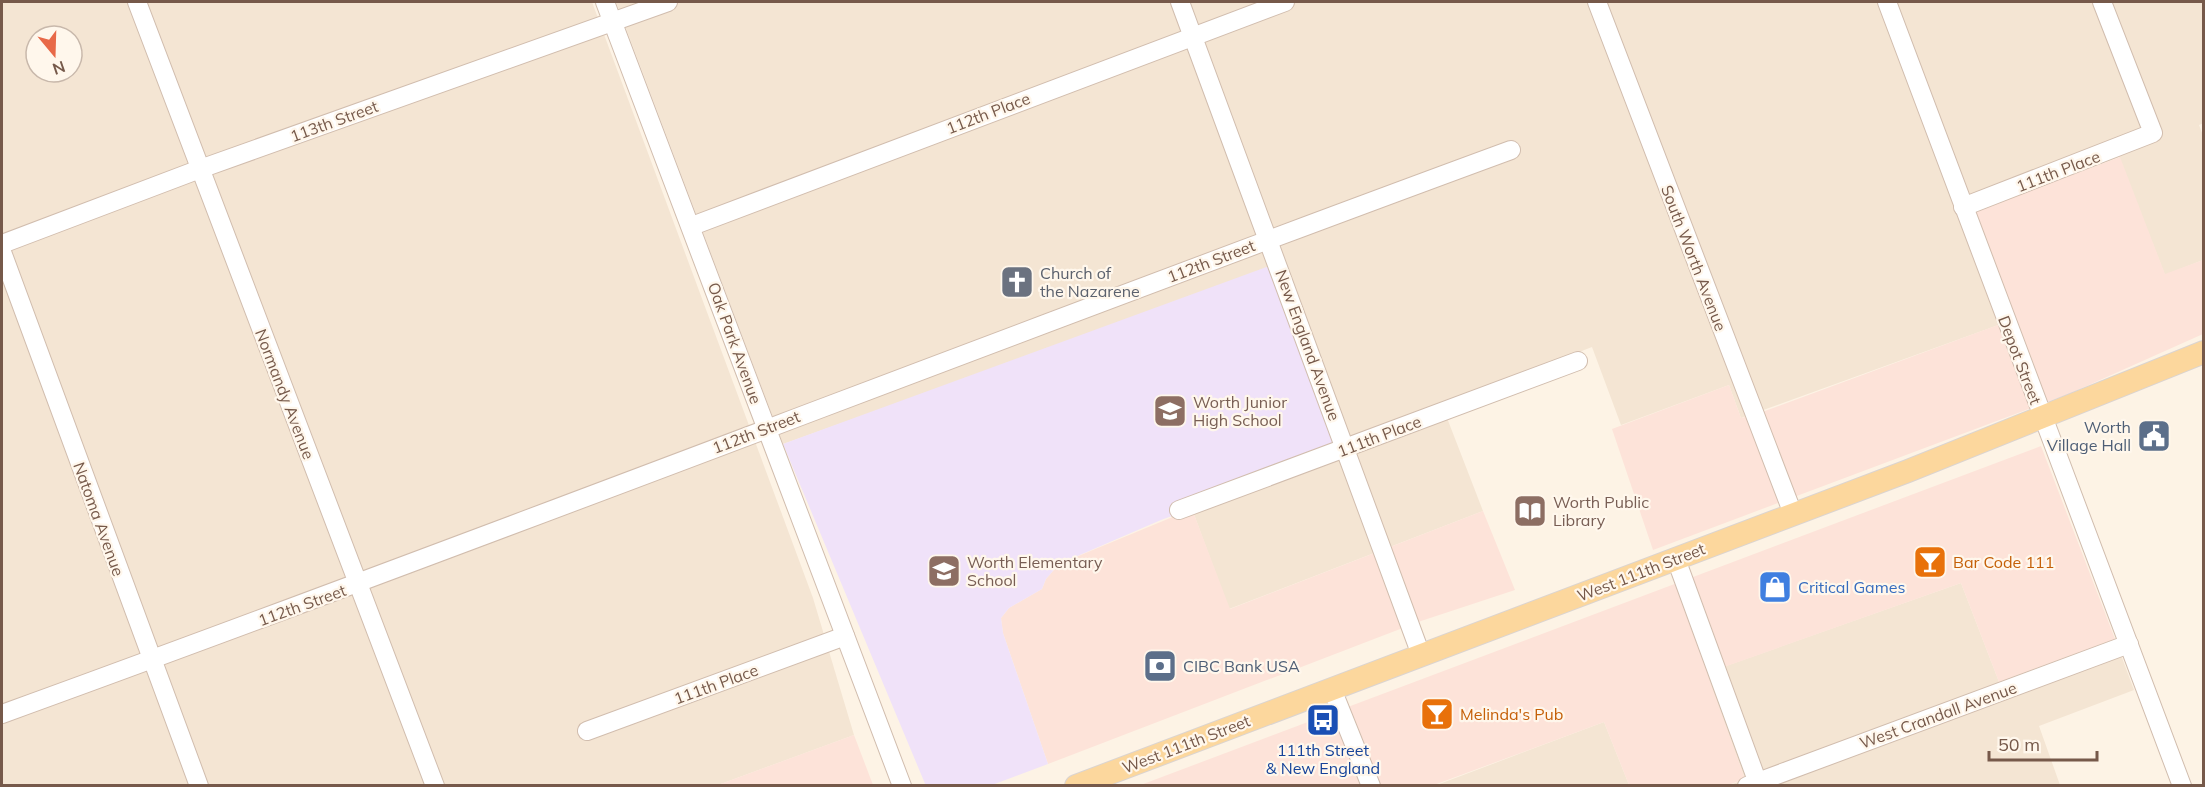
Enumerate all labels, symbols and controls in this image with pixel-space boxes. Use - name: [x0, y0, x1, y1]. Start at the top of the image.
- north arrow: [24, 24, 84, 84]
- text: N: [50, 57, 68, 80]
- street label: 112th Place: [943, 88, 1033, 138]
- street label: 113th Street: [287, 96, 381, 146]
- street label: 111th Place: [2013, 146, 2103, 196]
- street label: South Worth Avenue: [1657, 182, 1731, 334]
- street label: 112th Street: [1164, 235, 1258, 287]
- place label: Church of the Nazarene: [1040, 263, 1140, 301]
- church icon: Church of the Nazarene: [999, 264, 1035, 300]
- street label: New England Avenue: [1271, 267, 1345, 423]
- street label: Oak Park Avenue: [704, 279, 766, 407]
- street label: Depot Street: [1994, 313, 2046, 408]
- street label: Normandy Avenue: [251, 326, 319, 462]
- place label: Worth Junior High School: [1193, 392, 1287, 430]
- school or university icon: Worth Junior High School: [1152, 393, 1188, 429]
- street label: 112th Street: [709, 406, 803, 458]
- street label: 111th Place: [1334, 411, 1424, 461]
- place label: Worth Village Hall: [2047, 417, 2131, 455]
- public building icon: Worth Village Hall: [2136, 418, 2172, 454]
- street label: Natoma Avenue: [69, 459, 129, 579]
- place label: Worth Public Library: [1553, 492, 1649, 530]
- library icon: Worth Public Library: [1512, 493, 1548, 529]
- street label: West 111th Street: [1574, 538, 1708, 606]
- bar icon: Bar Code 111: [1912, 544, 1948, 580]
- place label: Worth Elementary School: [967, 552, 1103, 590]
- place label: Bar Code 111: [1953, 552, 2054, 572]
- school or university icon: Worth Elementary School: [926, 553, 962, 589]
- shop icon: Critical Games: [1757, 569, 1793, 605]
- place label: Critical Games: [1798, 577, 1905, 597]
- street label: 112th Street: [255, 580, 349, 630]
- bank icon: CIBC Bank USA: [1142, 648, 1178, 684]
- place label: CIBC Bank USA: [1183, 656, 1300, 676]
- street label: 111th Place: [671, 660, 761, 708]
- street label: West Crandall Avenue: [1857, 677, 2019, 753]
- bar icon: Melinda's Pub: [1419, 696, 1455, 732]
- bus stop icon: 111th Street & New England: [1305, 702, 1341, 738]
- place label: Melinda's Pub: [1460, 704, 1563, 724]
- street label: West 111th Street: [1119, 710, 1253, 778]
- scale bar: [1989, 724, 2097, 762]
- text: 50 m: [1998, 733, 2040, 756]
- place label: 111th Street & New England: [1266, 740, 1380, 778]

